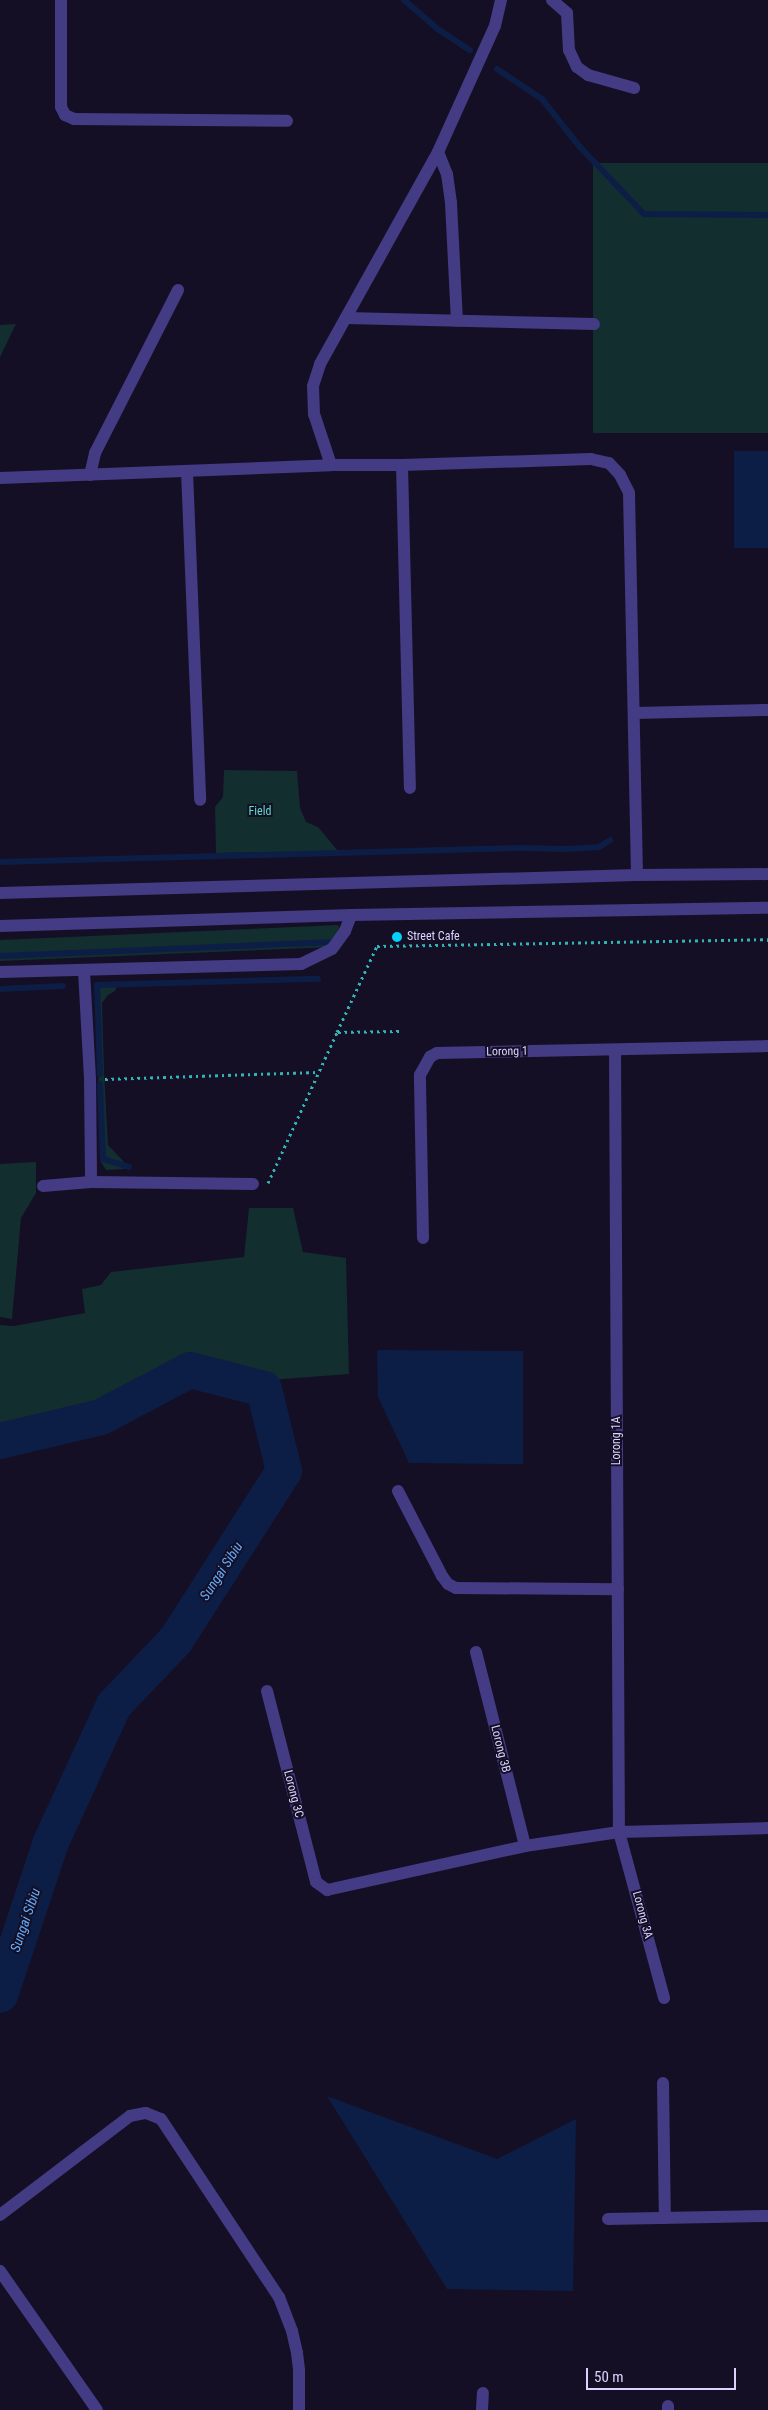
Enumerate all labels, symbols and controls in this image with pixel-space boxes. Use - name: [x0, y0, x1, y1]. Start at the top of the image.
- park label: Field: [249, 805, 271, 819]
- place label: Street Cafe: [407, 930, 460, 944]
- marker: Street Cafe: [391, 931, 403, 943]
- street label: Lorong 1: [486, 1044, 528, 1060]
- street label: Lorong 1A: [610, 1417, 624, 1465]
- water label: Sungai Sibiu: [196, 1539, 246, 1603]
- street label: Lorong 3B: [487, 1724, 513, 1774]
- street label: Lorong 3C: [280, 1769, 306, 1819]
- water label: Sungai Sibiu: [6, 1886, 44, 1954]
- street label: Lorong 3A: [629, 1890, 655, 1940]
- scale bar: [588, 2358, 738, 2390]
- text: 50 m: [594, 2368, 624, 2386]

